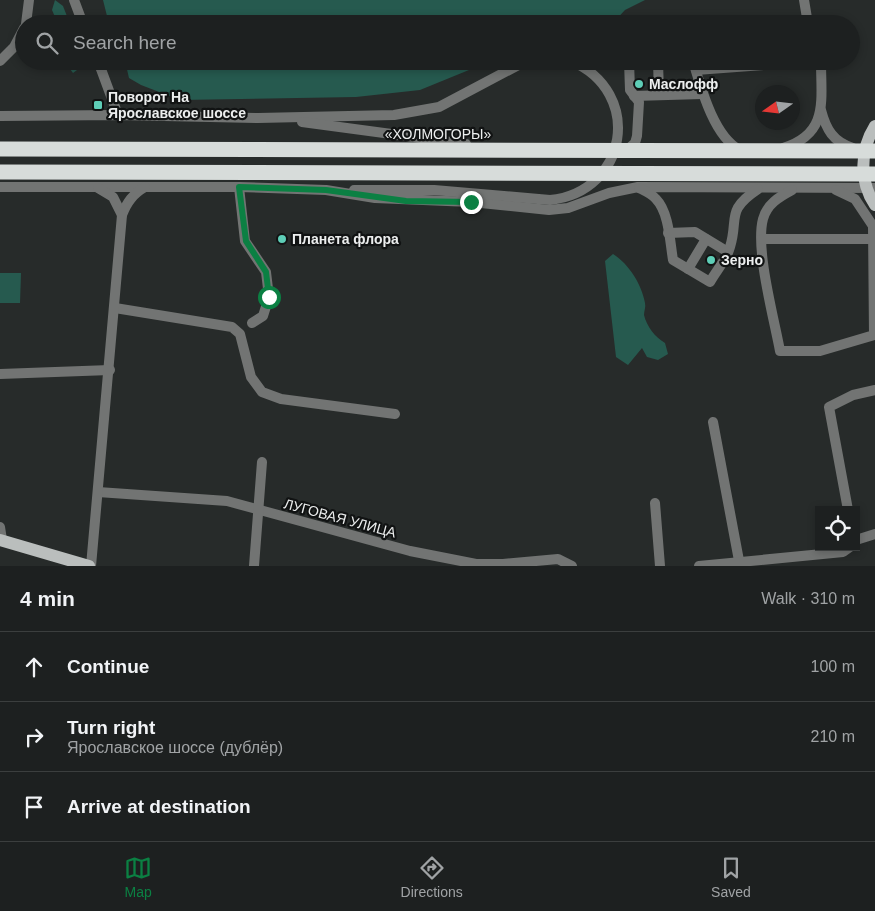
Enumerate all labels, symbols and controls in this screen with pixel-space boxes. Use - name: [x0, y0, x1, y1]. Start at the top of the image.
- search box: [15, 15, 860, 70]
- icon: search: [33, 29, 61, 57]
- text: Search here: [73, 32, 177, 53]
- place label: Маслофф: [649, 76, 718, 92]
- marker: Маслофф: [633, 78, 645, 90]
- north arrow: [755, 85, 800, 130]
- place label: Поворот На Ярославское шоссе: [108, 89, 246, 121]
- marker: Поворот На Ярославское шоссе: [92, 99, 104, 111]
- street label: «ХОЛМОГОРЫ»: [385, 126, 491, 142]
- route end: [460, 191, 483, 214]
- place label: Планета флора: [292, 231, 399, 247]
- marker: Планета флора: [276, 233, 288, 245]
- place label: Зерно: [721, 252, 763, 268]
- marker: Зерно: [705, 254, 717, 266]
- route start: [258, 286, 281, 309]
- street label: ЛУГОВАЯ УЛИЦА: [282, 495, 398, 541]
- map controls: [815, 506, 860, 551]
- button: locate: [815, 506, 860, 551]
- text: 4 min: [20, 587, 75, 610]
- text: Walk · 310 m: [761, 590, 855, 607]
- icon: ahead: [20, 653, 48, 681]
- text: Continue: [67, 656, 149, 677]
- text: 100 m: [811, 658, 855, 675]
- text: Turn right: [67, 717, 155, 738]
- icon: right: [20, 723, 48, 751]
- text: 210 m: [811, 728, 855, 745]
- text: Ярославское шоссе (дублёр): [67, 739, 283, 756]
- icon: arrive: [20, 793, 48, 821]
- text: Arrive at destination: [67, 796, 251, 817]
- tab: Map: [124, 854, 152, 900]
- tab: Directions: [401, 854, 463, 900]
- tab: Saved: [711, 854, 751, 900]

